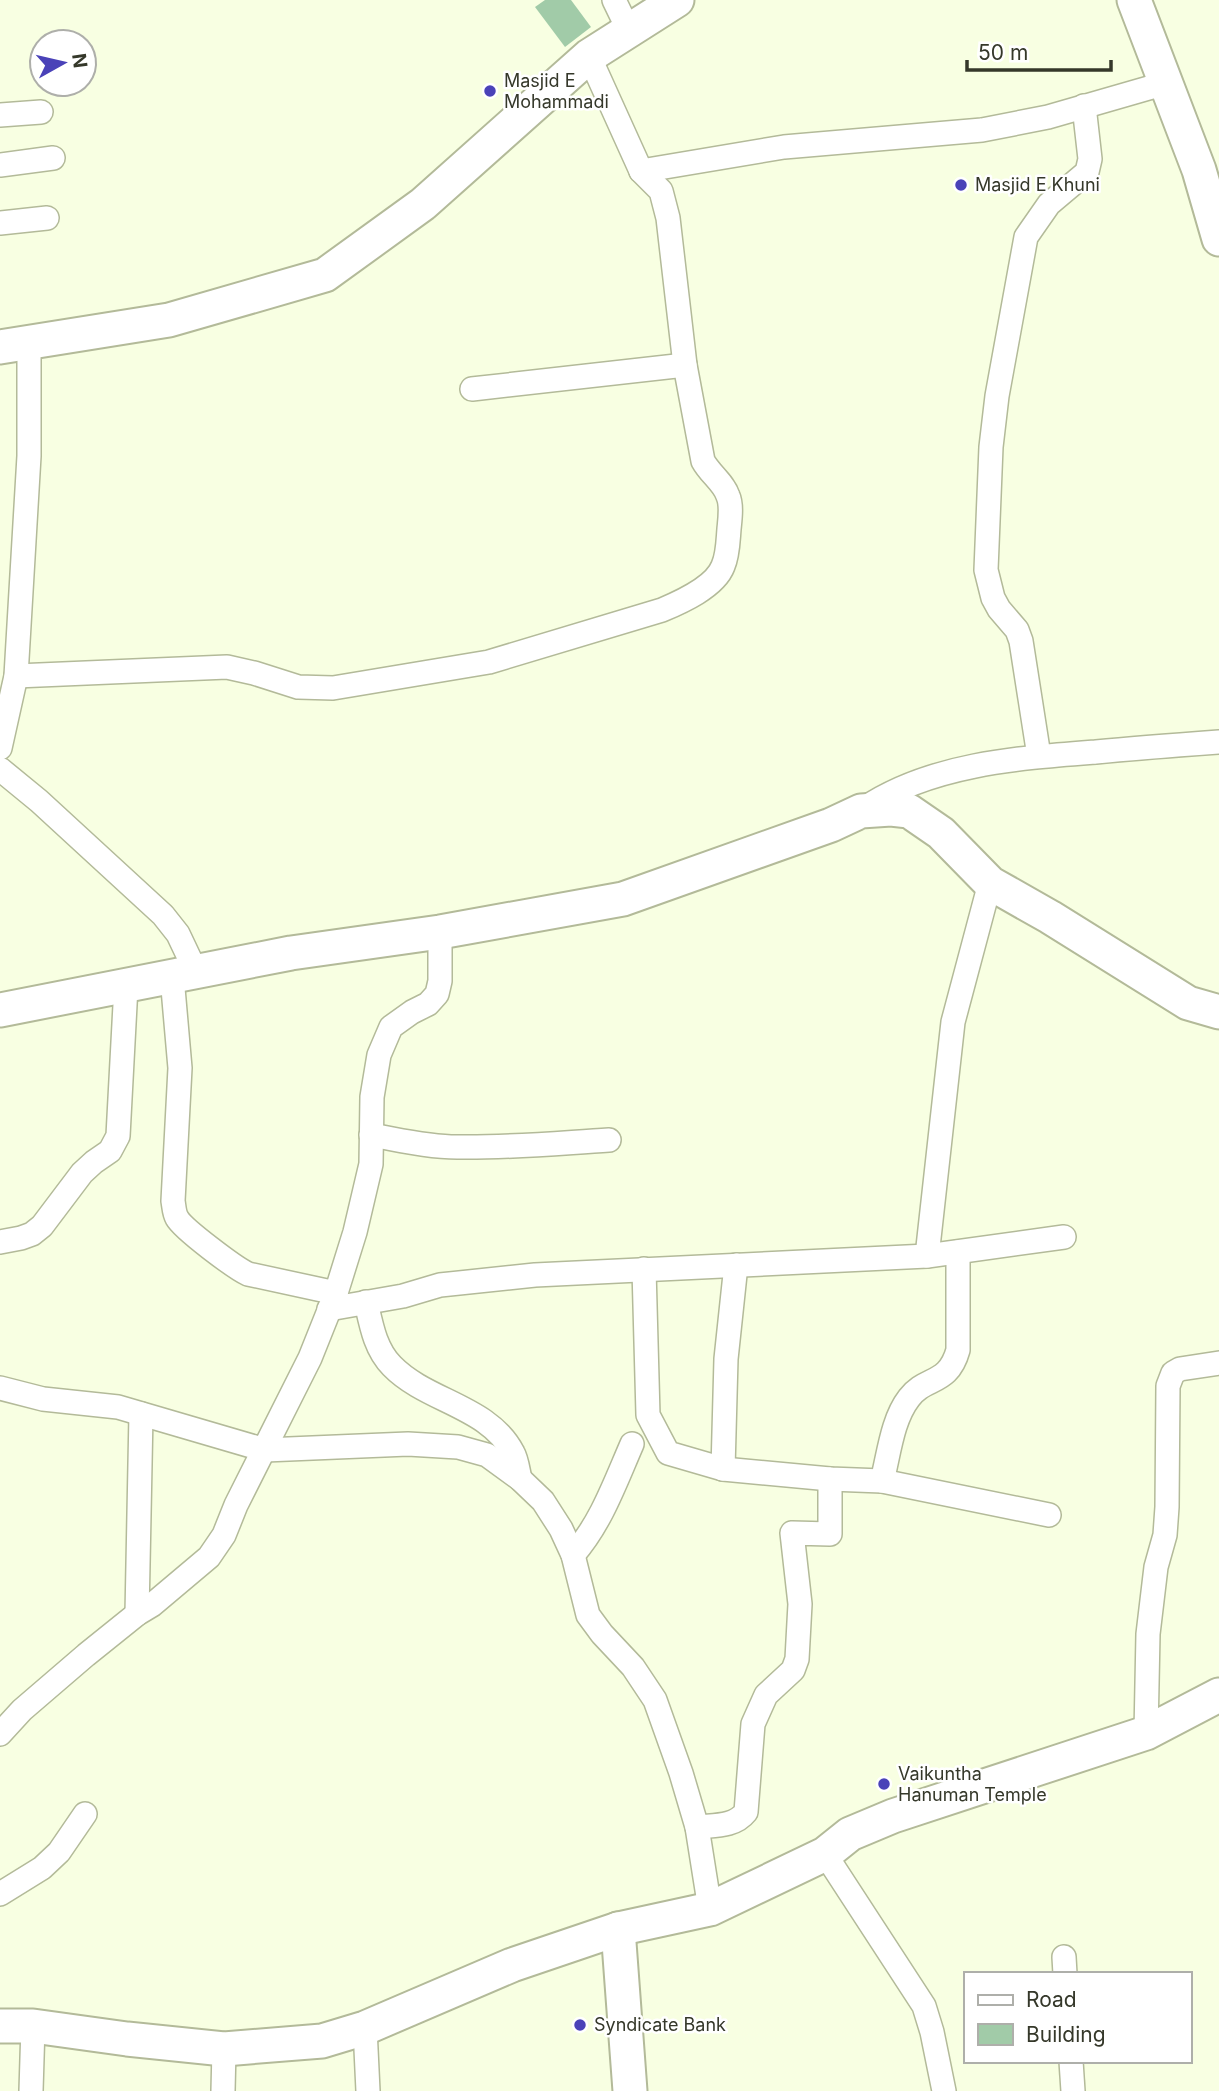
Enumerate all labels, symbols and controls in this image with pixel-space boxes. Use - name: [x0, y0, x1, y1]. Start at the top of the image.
- north arrow: [28, 28, 98, 98]
- scale bar: [967, 28, 1110, 72]
- text: 50 m: [978, 40, 1028, 65]
- text: N: [67, 52, 92, 69]
- place label: Masjid E Mohammadi: [504, 70, 609, 112]
- marker: Masjid E Mohammadi: [482, 83, 498, 99]
- place label: Masjid E Khuni: [975, 174, 1100, 195]
- marker: Masjid E Khuni: [953, 177, 969, 193]
- place label: Vaikuntha Hanuman Temple: [898, 1763, 1047, 1805]
- marker: Vaikuntha Hanuman Temple: [876, 1776, 892, 1792]
- legend: [964, 1972, 1191, 2063]
- text: Road: [1026, 1987, 1077, 2012]
- place label: Syndicate Bank: [594, 2014, 726, 2035]
- marker: Syndicate Bank: [572, 2017, 588, 2033]
- text: Building: [1026, 2022, 1106, 2047]

